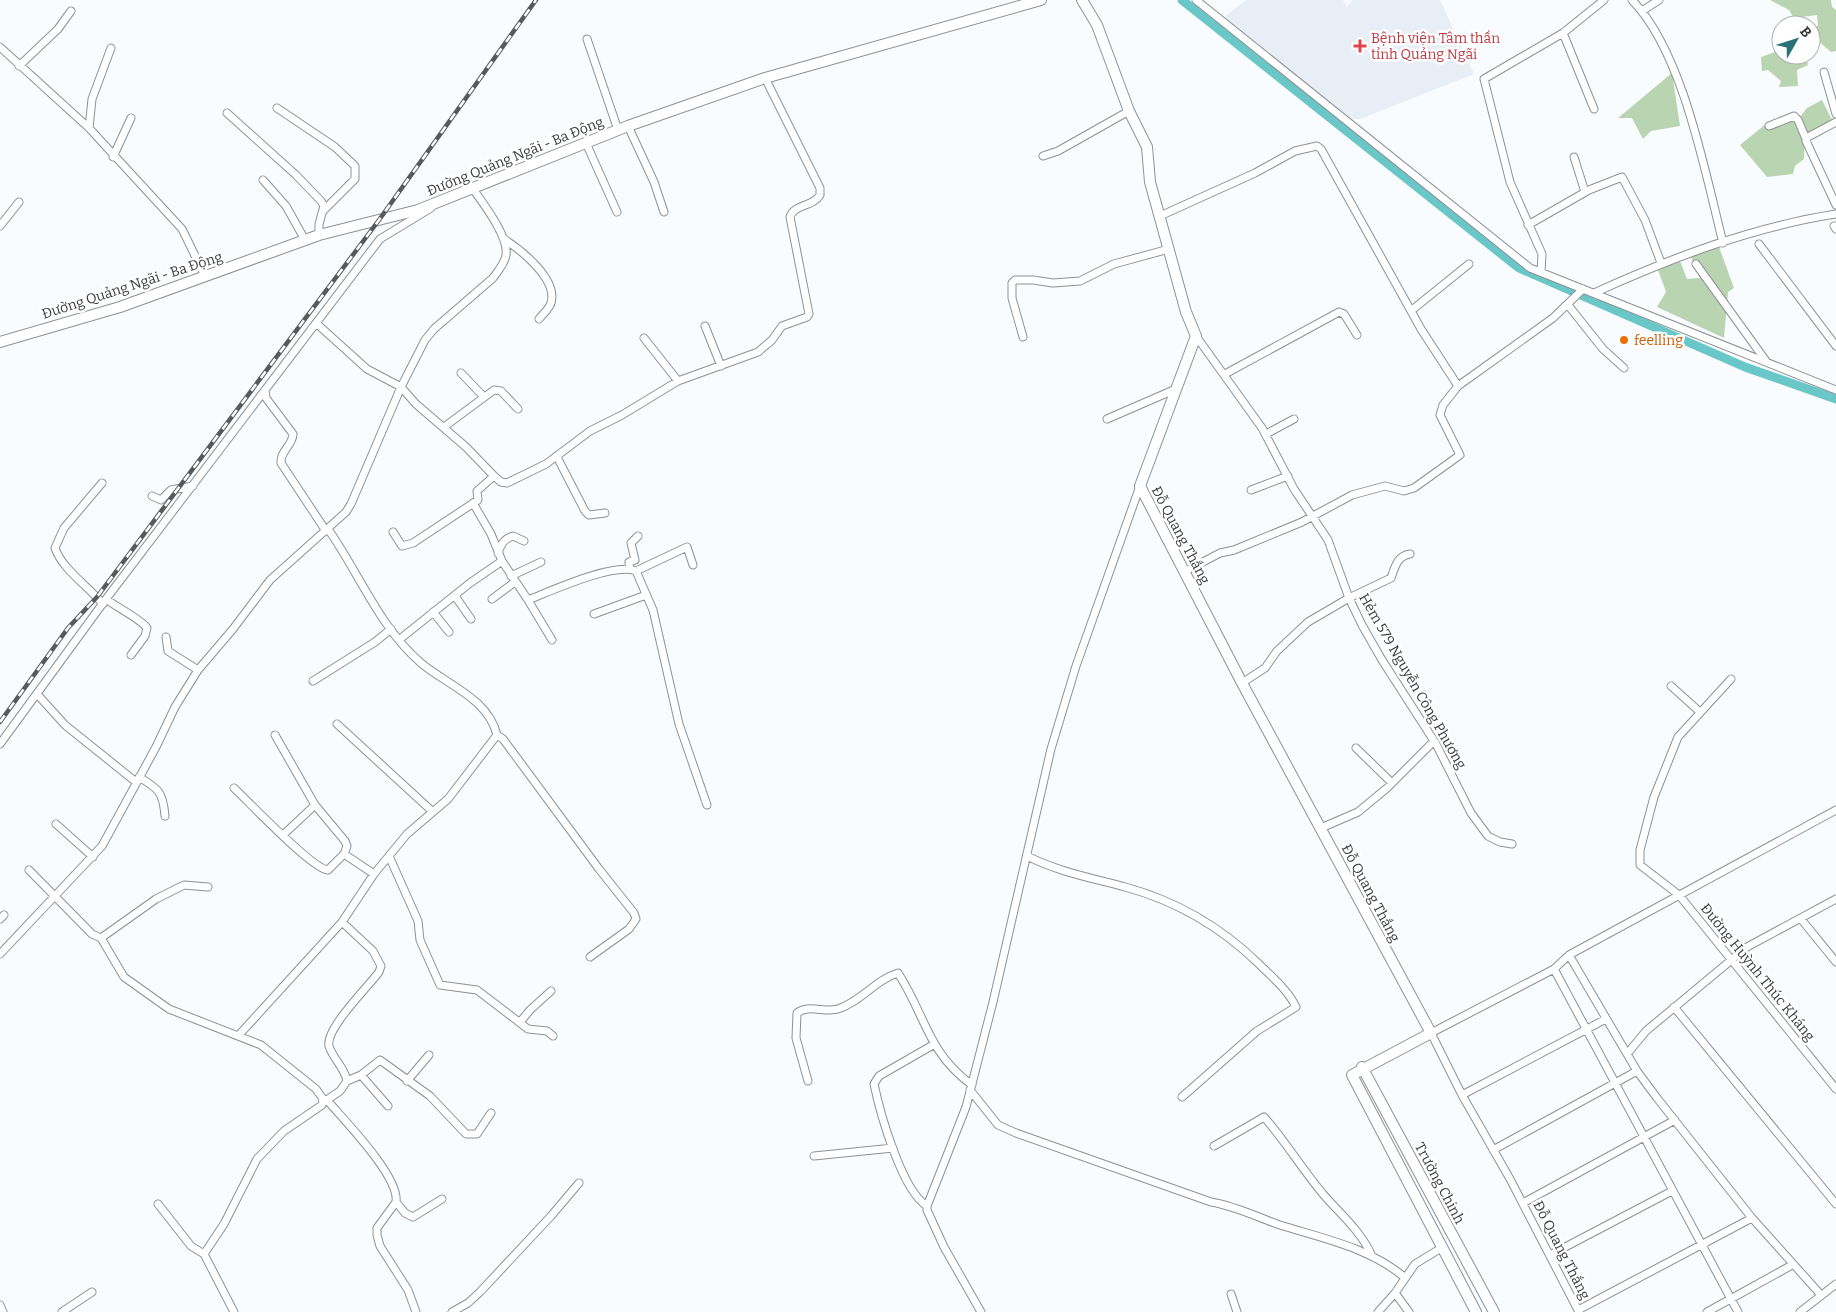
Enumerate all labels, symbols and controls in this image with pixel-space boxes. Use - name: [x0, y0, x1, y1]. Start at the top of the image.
- north arrow: [1771, 15, 1821, 65]
- text: B: [1796, 23, 1815, 41]
- place label: Bệnh viện Tâm thần tỉnh Quảng Ngãi: [1371, 29, 1500, 63]
- marker: Bệnh viện Tâm thần tỉnh Quảng Ngãi: [1353, 39, 1367, 53]
- street label: Đường Quảng Ngãi - Ba Động: [424, 113, 606, 200]
- street label: Đường Quảng Ngãi - Ba Động: [40, 248, 225, 323]
- place label: feelling: [1634, 332, 1683, 349]
- marker: feelling: [1618, 334, 1630, 346]
- street label: Đỗ Quang Thắng: [1148, 483, 1214, 587]
- street label: Hẻm 579 Nguyễn Công Phương: [1355, 590, 1470, 772]
- street label: Đỗ Quang Thắng: [1338, 841, 1404, 945]
- street label: Đường Huỳnh Thúc Kháng: [1697, 900, 1818, 1045]
- street label: Trường Chinh: [1411, 1140, 1468, 1227]
- street label: Đỗ Quang Thắng: [1529, 1198, 1594, 1302]

